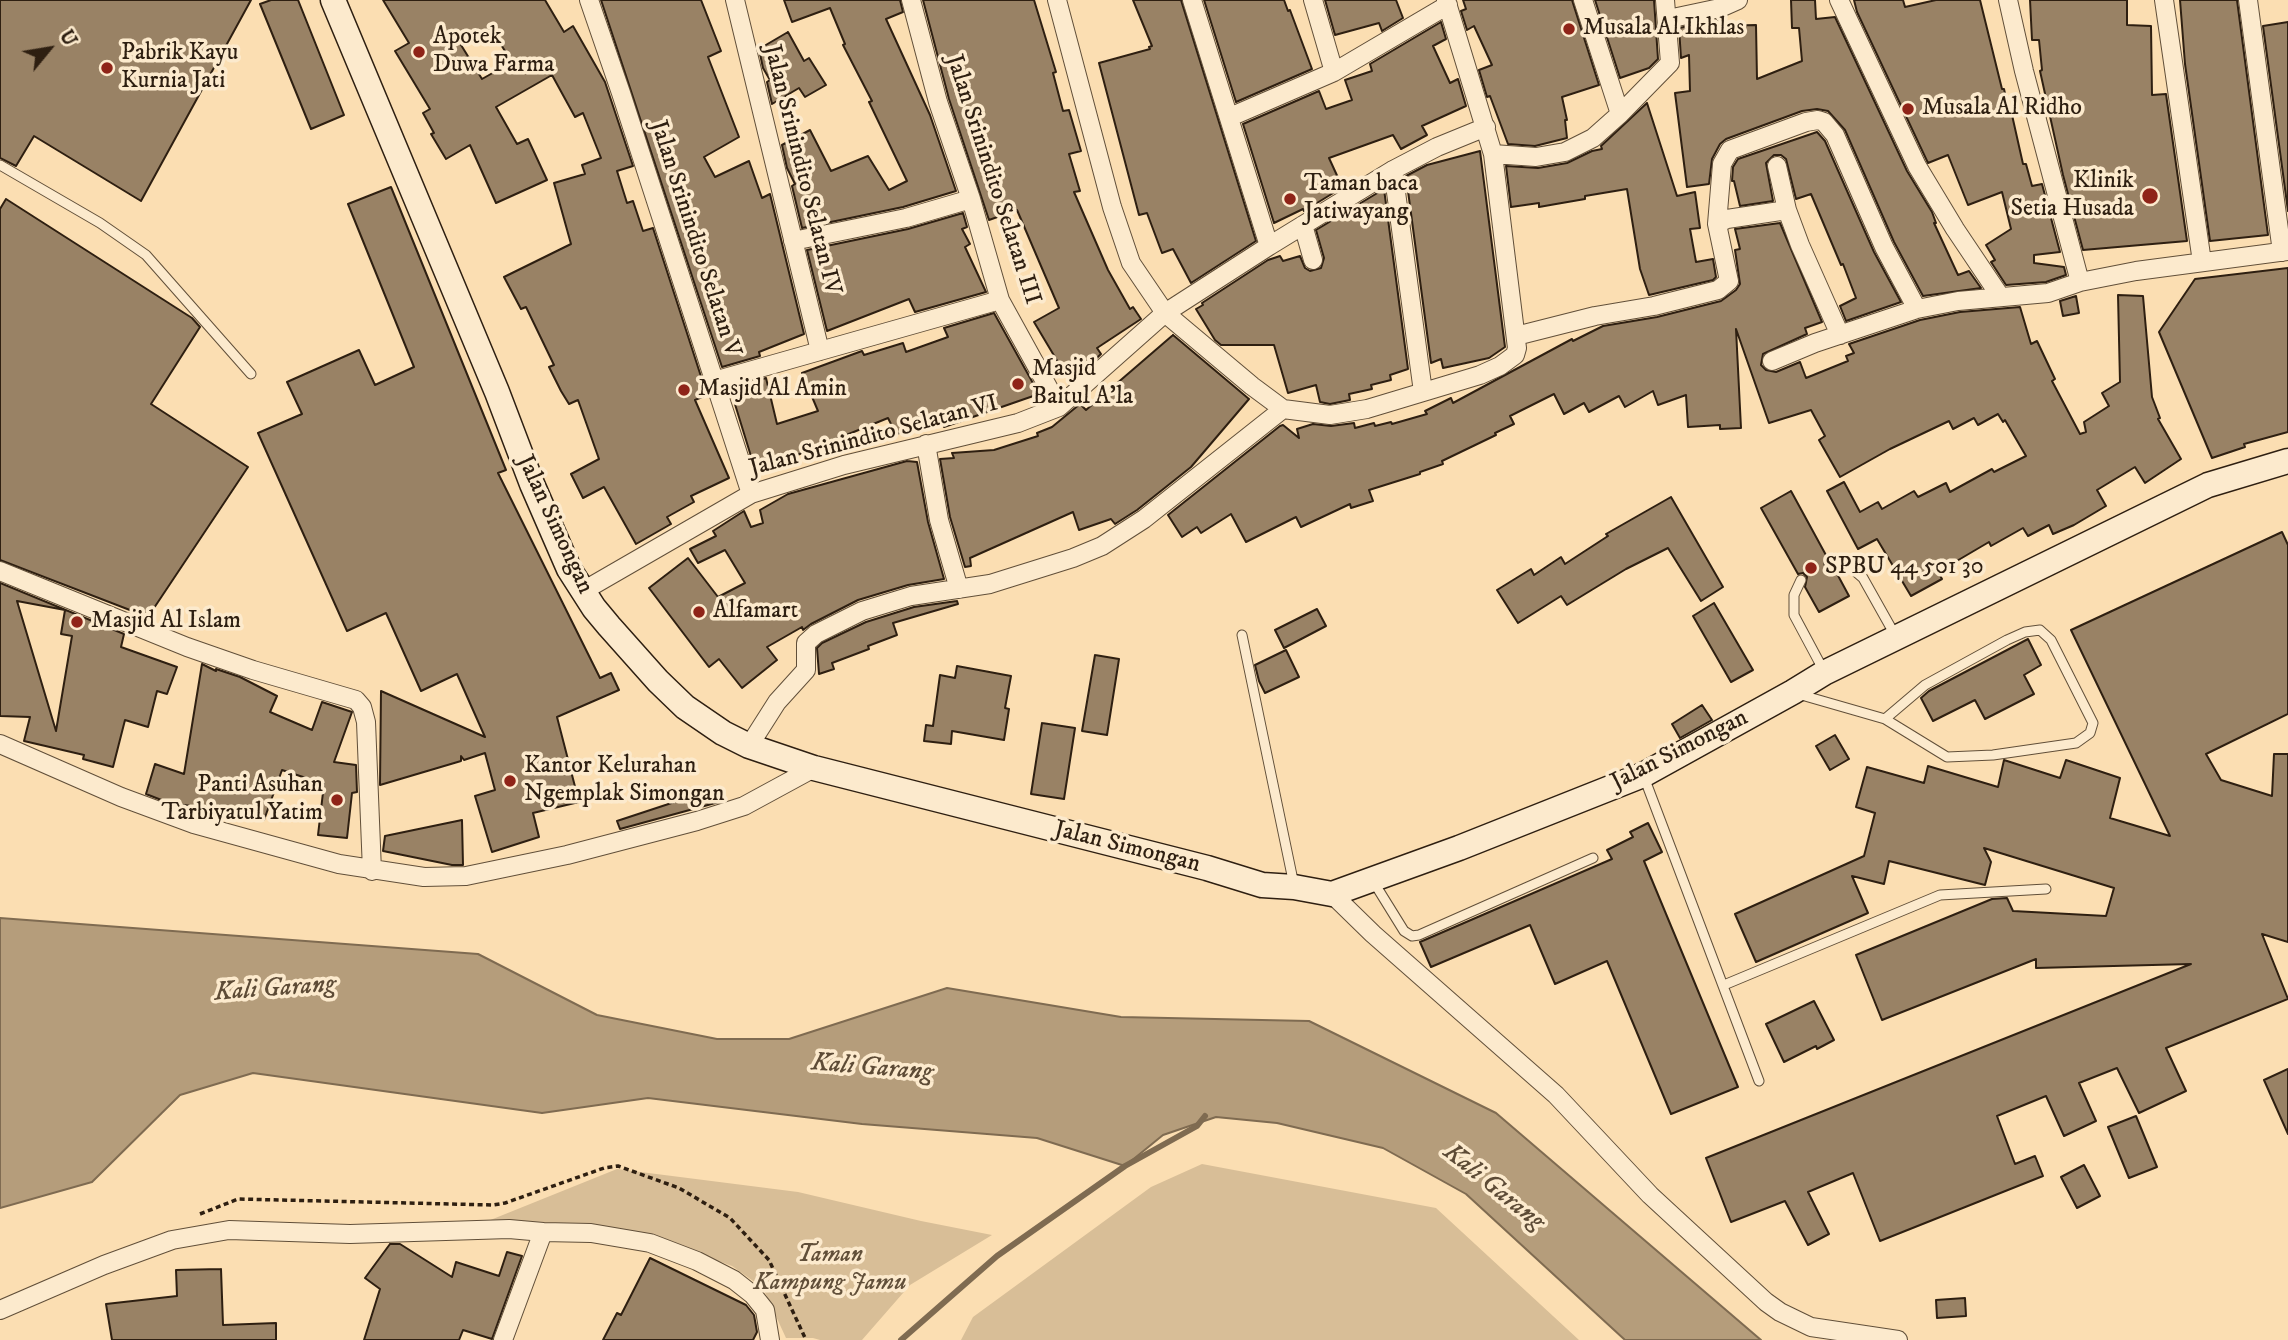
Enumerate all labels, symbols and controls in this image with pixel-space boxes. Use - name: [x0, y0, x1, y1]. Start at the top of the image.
- north arrow: [14, 14, 84, 84]
- place label: Musala Al Ikhlas: [1583, 15, 1744, 43]
- marker: Musala Al Ikhlas: [1561, 21, 1577, 37]
- place label: Apotek Duwa Farma: [433, 24, 554, 80]
- text: U: [54, 26, 81, 50]
- place label: Pabrik Kayu Kurnia Jati: [121, 40, 238, 96]
- street label: Jalan Srinindito Selatan IV: [756, 42, 846, 298]
- marker: Apotek Duwa Farma: [411, 44, 427, 60]
- street label: Jalan Srinindito Selatan III: [938, 51, 1046, 309]
- marker: Pabrik Kayu Kurnia Jati: [99, 60, 115, 76]
- place label: Musala Al Ridho: [1922, 95, 2082, 123]
- marker: Musala Al Ridho: [1900, 101, 1916, 117]
- street label: Jalan Srinindito Selatan V: [642, 117, 746, 361]
- place label: Klinik Setia Husada: [2011, 168, 2134, 224]
- place label: Taman baca Jatiwayang: [1304, 171, 1418, 227]
- marker: Klinik Setia Husada: [2140, 186, 2160, 206]
- marker: Taman baca Jatiwayang: [1282, 191, 1298, 207]
- place label: Masjid Baitul A'la: [1032, 356, 1133, 412]
- place label: Masjid Al Amin: [698, 376, 847, 404]
- marker: Masjid Baitul A'la: [1010, 376, 1026, 392]
- marker: Masjid Al Amin: [676, 382, 692, 398]
- street label: Jalan Srinindito Selatan VI: [746, 390, 1002, 484]
- street label: Jalan Simongan: [509, 451, 599, 599]
- place label: SPBU 44 501 30: [1825, 554, 1984, 582]
- marker: SPBU 44 501 30: [1803, 560, 1819, 576]
- place label: Alfamart: [713, 598, 798, 626]
- marker: Alfamart: [691, 604, 707, 620]
- place label: Masjid Al Islam: [91, 608, 241, 636]
- marker: Masjid Al Islam: [69, 614, 85, 630]
- street label: Jalan Simongan: [1607, 704, 1753, 798]
- place label: Kantor Kelurahan Ngemplak Simongan: [524, 753, 725, 809]
- place label: Panti Asuhan Tarbiyatul Yatim: [161, 772, 323, 828]
- marker: Kantor Kelurahan Ngemplak Simongan: [502, 773, 518, 789]
- marker: Panti Asuhan Tarbiyatul Yatim: [329, 792, 345, 808]
- street label: Jalan Simongan: [1051, 816, 1203, 880]
- water label: Kali Garang: [213, 970, 337, 1010]
- water label: Kali Garang: [810, 1048, 934, 1090]
- water label: Kali Garang: [1436, 1138, 1550, 1238]
- park label: Taman Kampung Jamu: [753, 1242, 907, 1298]

